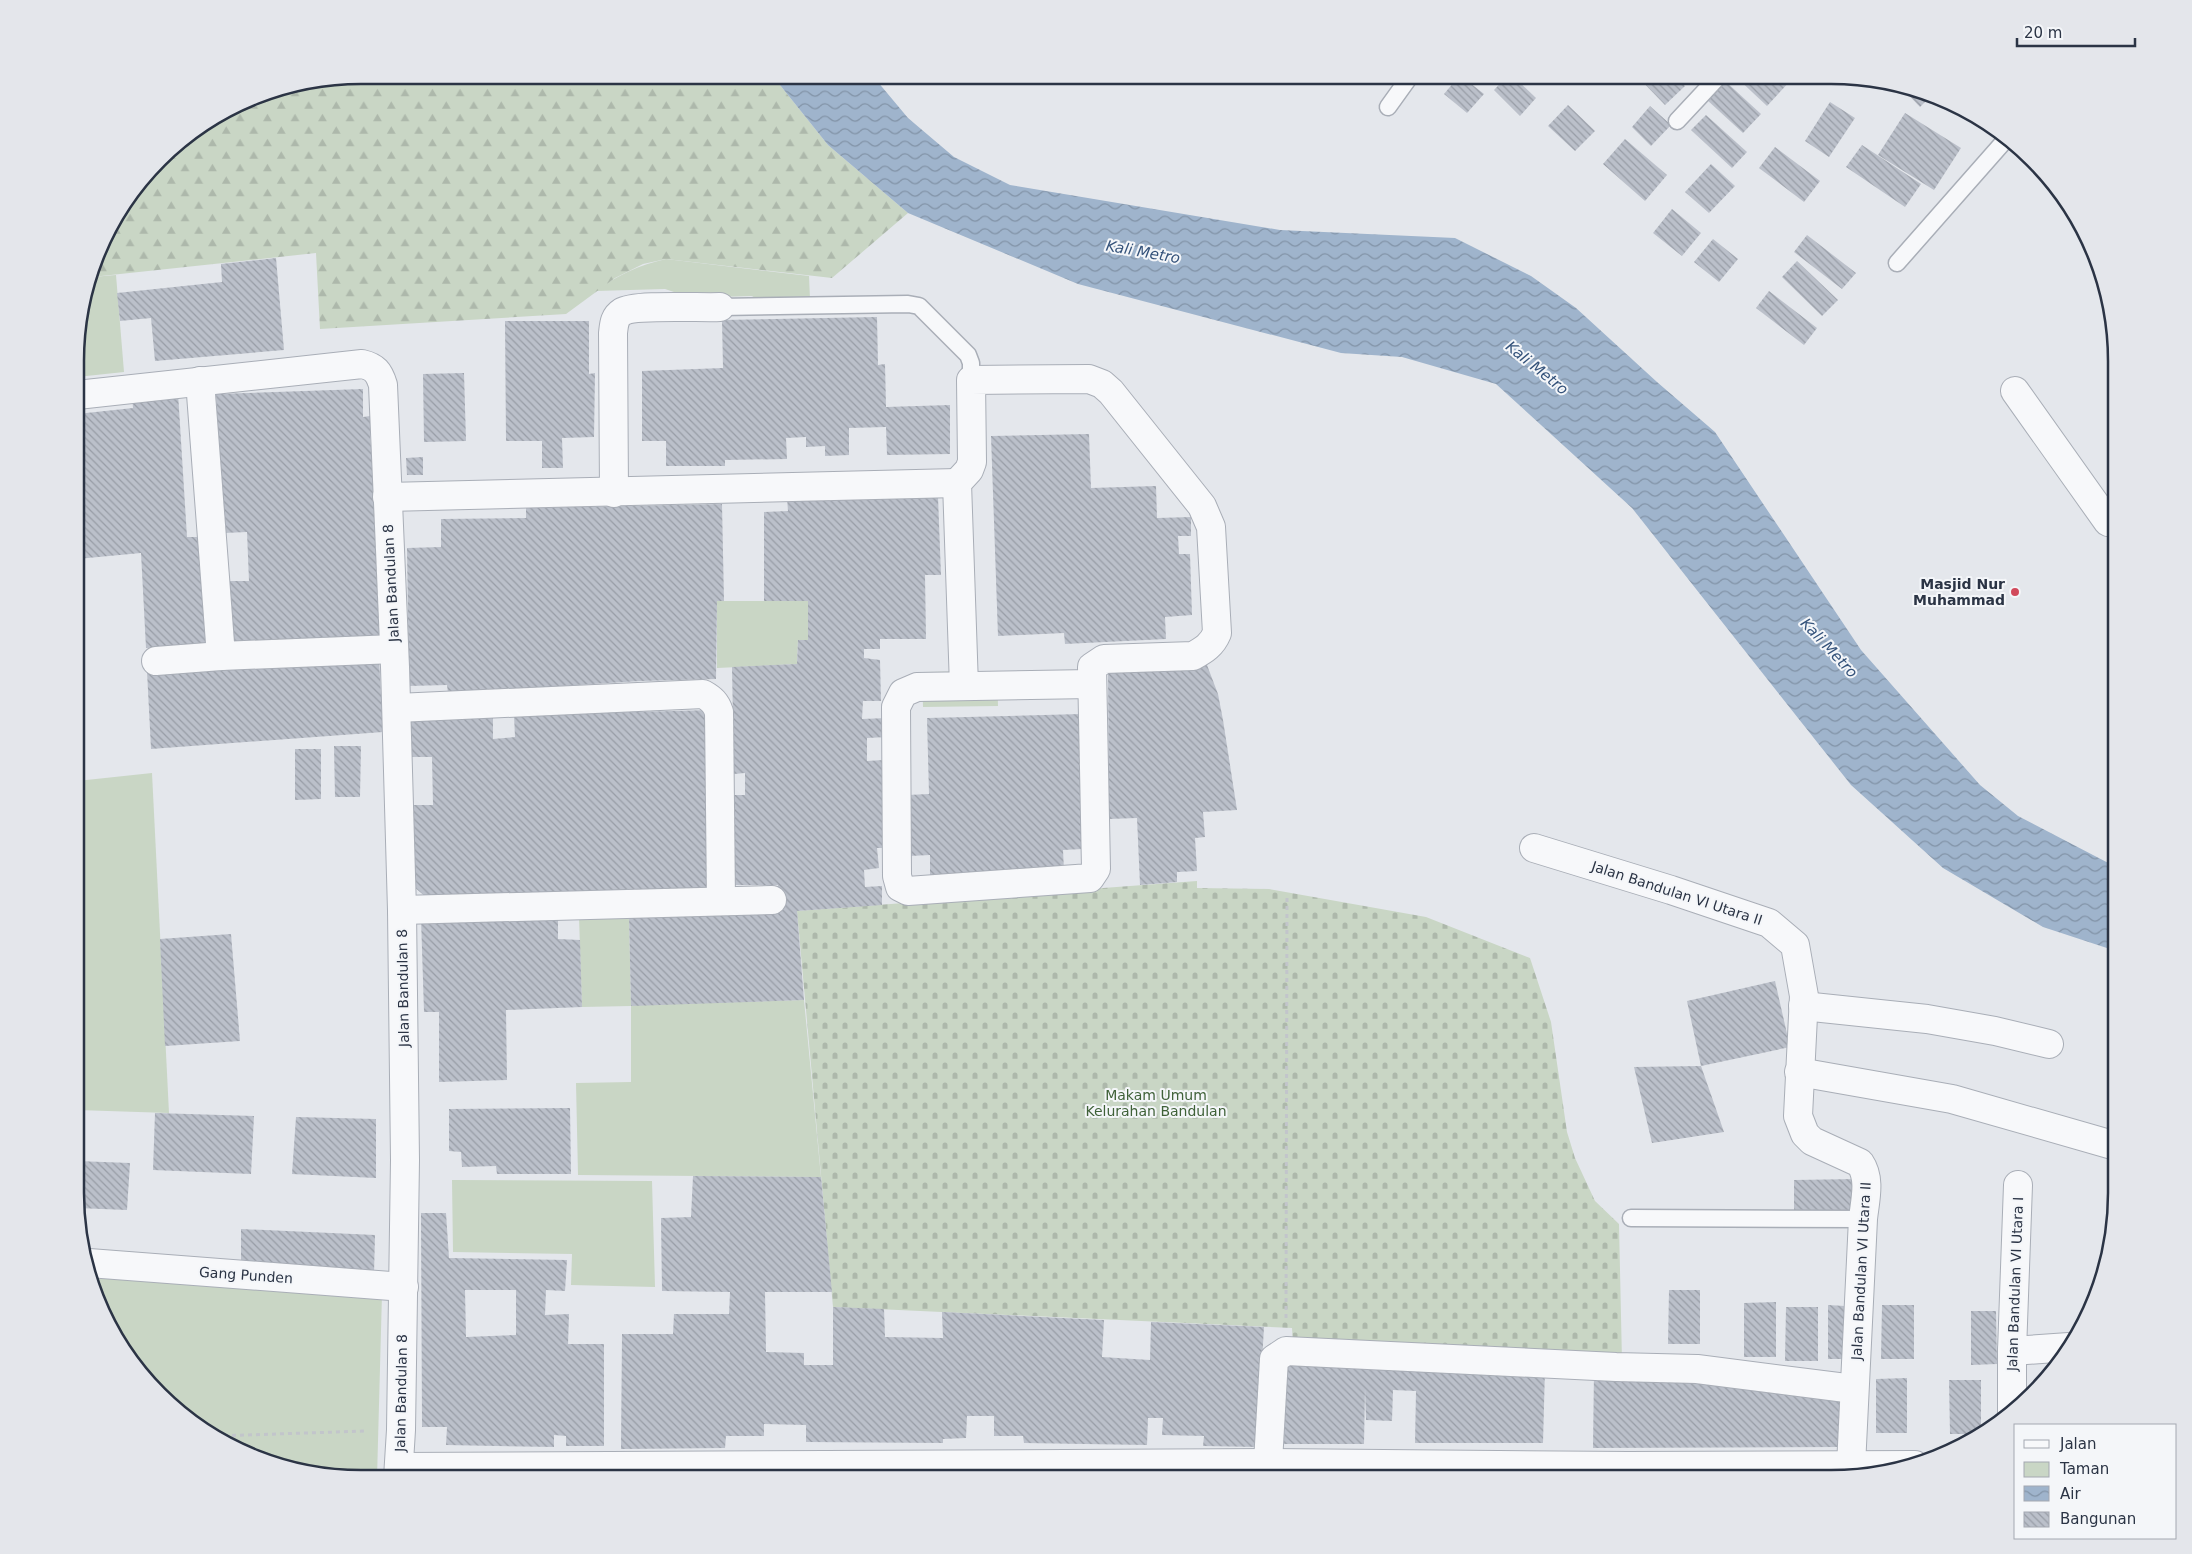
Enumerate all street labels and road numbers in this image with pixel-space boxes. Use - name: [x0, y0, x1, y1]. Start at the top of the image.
- street label: Jalan Bandulan 8: [380, 524, 402, 643]
- street label: Jalan Bandulan VI Utara II: [1589, 857, 1764, 928]
- street label: Jalan Bandulan 8: [394, 929, 412, 1048]
- street label: Jalan Bandulan VI Utara II: [1848, 1181, 1874, 1362]
- street label: Jalan Bandulan VI Utara I: [2004, 1197, 2026, 1372]
- street label: Gang Punden: [199, 1264, 293, 1286]
- street label: Jalan Bandulan 8: [392, 1334, 410, 1453]

